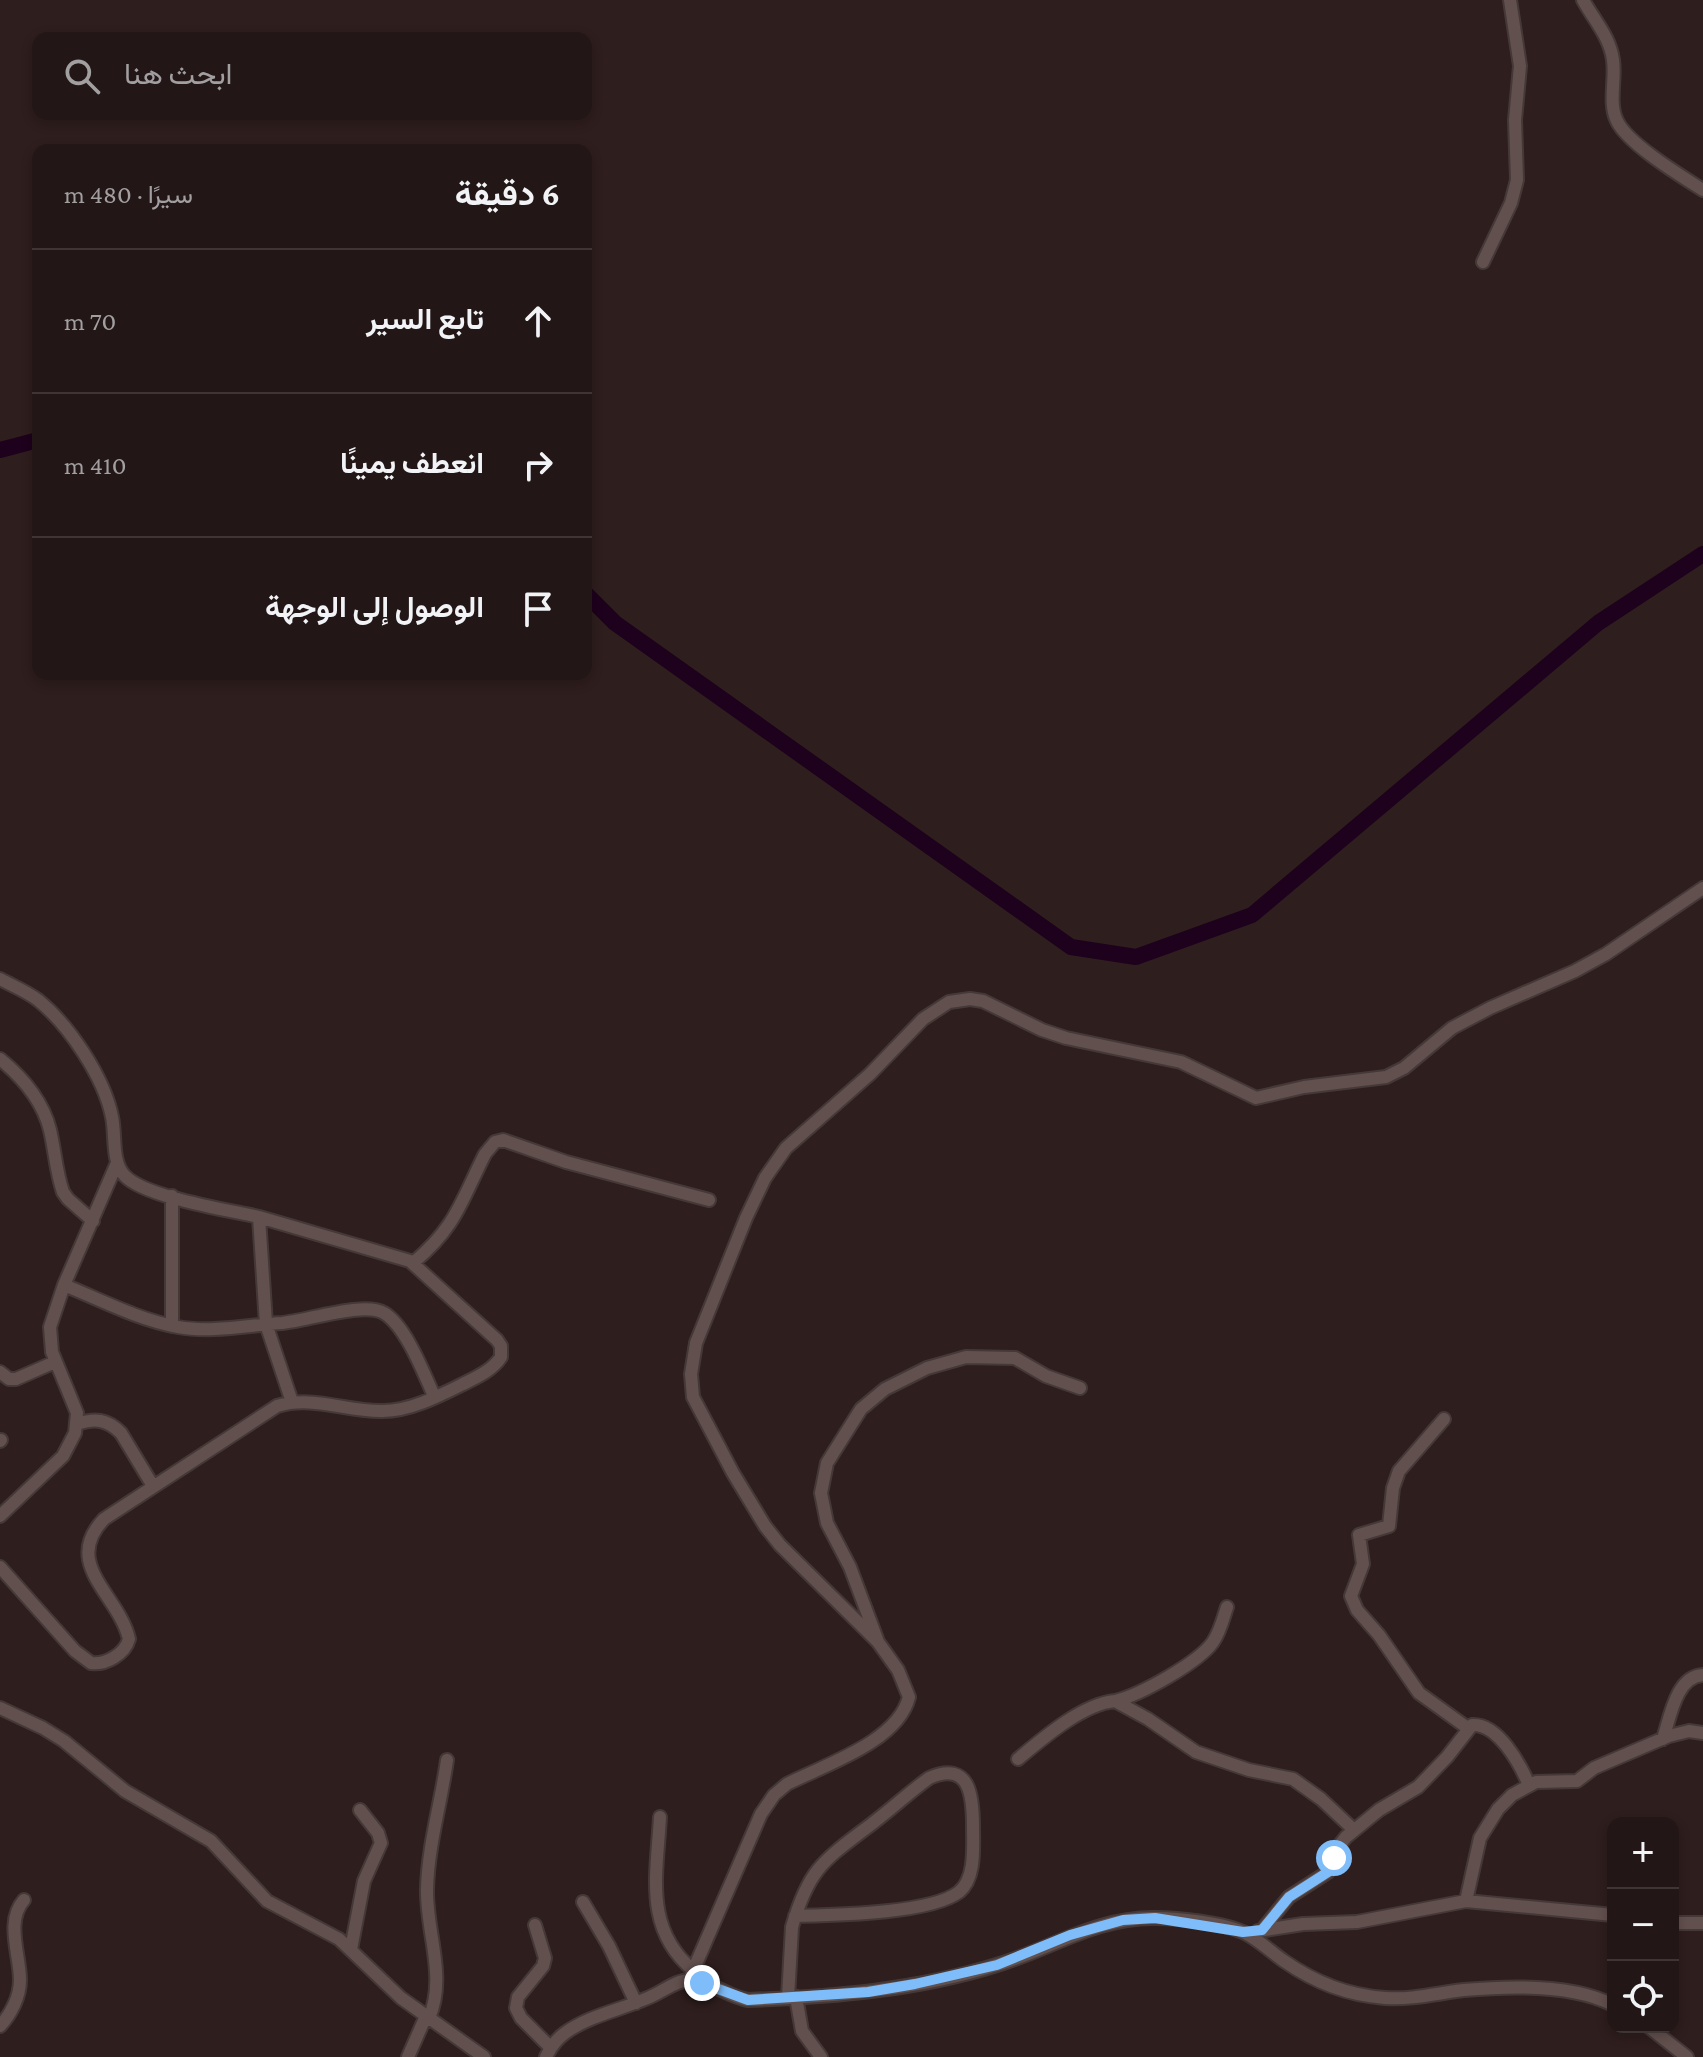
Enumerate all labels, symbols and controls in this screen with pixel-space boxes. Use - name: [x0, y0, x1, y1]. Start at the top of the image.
- search box: [32, 32, 592, 120]
- icon: search: [60, 54, 104, 98]
- text: ابحث هنا: [124, 57, 233, 90]
- text: 6 دقيقة: [455, 175, 560, 212]
- text: سيرًا · 480 m: [64, 180, 193, 209]
- icon: ahead: [516, 299, 560, 343]
- text: تابع السير: [366, 302, 484, 335]
- text: 70 m: [64, 307, 116, 336]
- icon: right: [516, 443, 560, 487]
- text: انعطف يمينًا: [340, 446, 484, 479]
- text: 410 m: [64, 451, 126, 480]
- icon: arrive: [516, 587, 560, 631]
- text: الوصول إلى الوجهة: [265, 590, 484, 623]
- map controls: [1607, 1817, 1679, 2033]
- button: +: [1607, 1817, 1679, 1889]
- route start: [1316, 1840, 1352, 1876]
- button: −: [1607, 1889, 1679, 1961]
- button: locate: [1607, 1961, 1679, 2033]
- route end: [684, 1965, 720, 2001]

